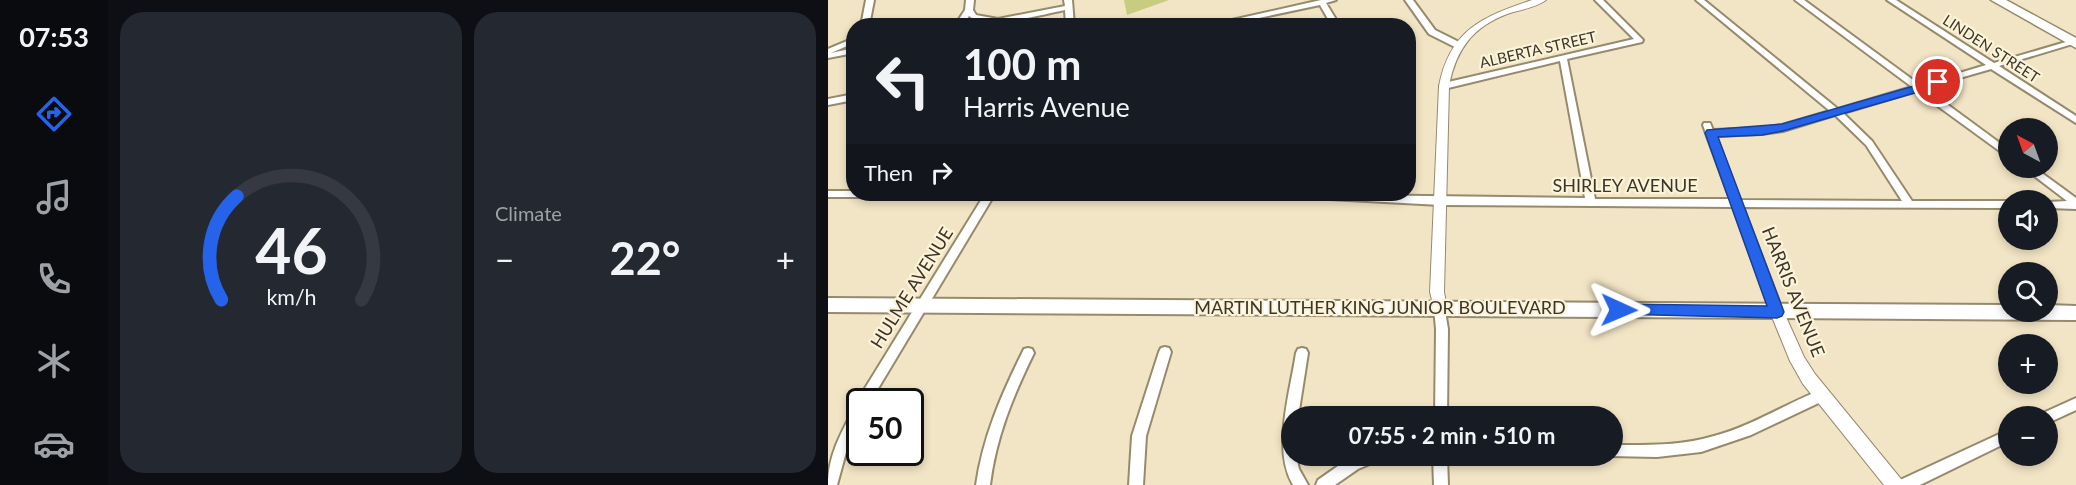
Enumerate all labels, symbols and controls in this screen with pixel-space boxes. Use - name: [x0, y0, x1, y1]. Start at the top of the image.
- street label: LINDEN STREET: [1940, 10, 2043, 86]
- text: 07:53: [19, 20, 89, 53]
- street label: ALBERTA STREET: [1478, 27, 1598, 71]
- text: 100 m: [963, 39, 1081, 89]
- icon: left: [864, 42, 942, 120]
- pin: [1912, 56, 1963, 107]
- icon: arrive: [1921, 65, 1954, 98]
- text: Harris Avenue: [963, 90, 1130, 123]
- icon: directions: [33, 93, 75, 135]
- north arrow: [1998, 118, 2058, 178]
- map controls: [1998, 118, 2058, 466]
- icon: right: [925, 156, 958, 189]
- text: Then: [864, 159, 913, 186]
- street label: SHIRLEY AVENUE: [1552, 174, 1698, 196]
- icon: music: [33, 176, 75, 218]
- button: sound: [1998, 190, 2058, 250]
- text: Climate: [495, 201, 562, 225]
- text: 46: [255, 212, 327, 287]
- street label: HULME AVENUE: [865, 223, 957, 352]
- street label: HARRIS AVENUE: [1758, 223, 1830, 360]
- text: 22°: [610, 231, 680, 285]
- text: −: [495, 239, 514, 279]
- text: +: [776, 239, 795, 279]
- icon: phone: [33, 258, 75, 300]
- button: search: [1998, 262, 2058, 322]
- position arrow: [1587, 278, 1651, 342]
- text: km/h: [266, 284, 316, 310]
- street label: MARTIN LUTHER KING JUNIOR BOULEVARD: [1194, 296, 1566, 318]
- button: +: [1998, 334, 2058, 394]
- icon: climate: [33, 340, 75, 382]
- speed limit sign: 50: [846, 388, 924, 466]
- button: −: [1998, 406, 2058, 466]
- text: 07:55 · 2 min · 510 m: [1349, 422, 1555, 449]
- icon: car: [33, 423, 75, 465]

